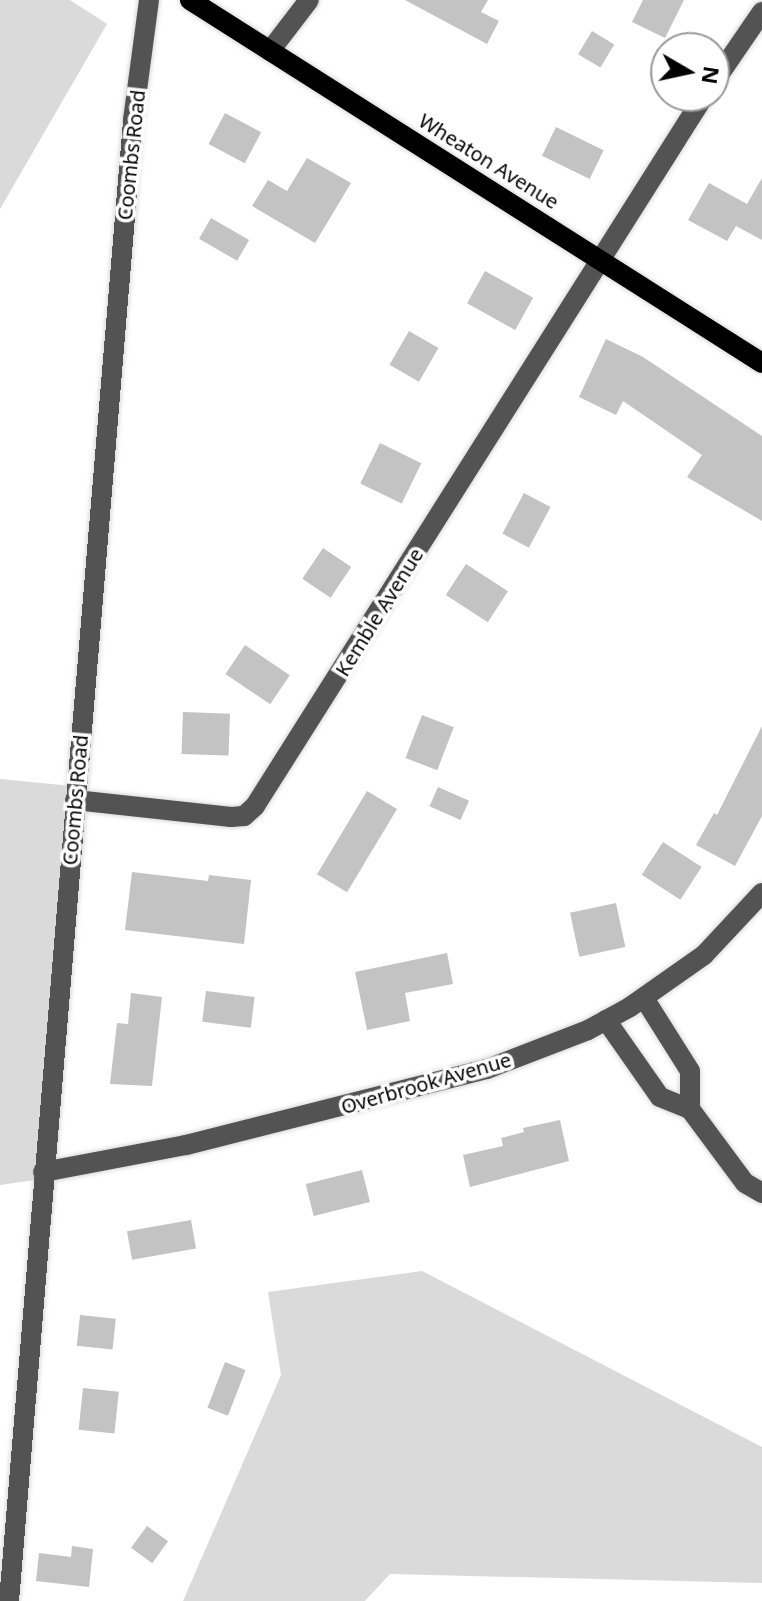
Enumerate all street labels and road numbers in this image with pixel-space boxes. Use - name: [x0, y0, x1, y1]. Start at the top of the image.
- street label: Coombs Road: [112, 89, 150, 221]
- street label: Wheaton Avenue: [415, 108, 563, 214]
- street label: Kemble Avenue: [330, 544, 428, 680]
- street label: Coombs Road: [57, 734, 93, 866]
- street label: Overbrook Avenue: [338, 1047, 514, 1119]

